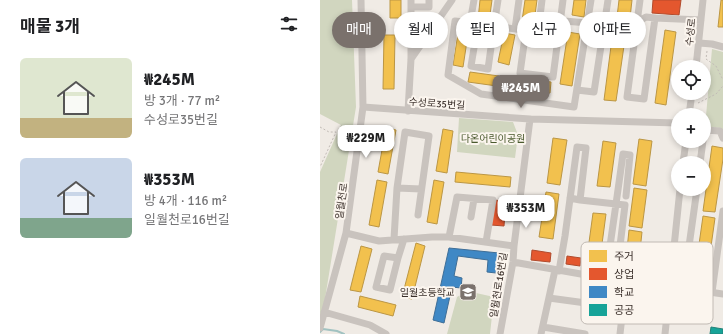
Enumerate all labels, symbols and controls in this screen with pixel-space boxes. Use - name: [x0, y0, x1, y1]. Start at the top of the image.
- chip: 매매: [332, 12, 386, 48]
- chip: 월세: [394, 12, 448, 48]
- chip: 필터: [456, 12, 509, 48]
- chip: 신규: [517, 12, 571, 48]
- chip: 아파트: [579, 12, 646, 48]
- icon: filters: [278, 13, 300, 35]
- text: 매물 3개: [20, 16, 80, 37]
- street label: 수성로: [684, 18, 698, 46]
- map controls: [671, 60, 711, 196]
- button: locate: [671, 60, 711, 100]
- text: ₩245M: [144, 69, 195, 90]
- icon: home: [52, 74, 100, 122]
- pin: ₩245M: [493, 75, 549, 109]
- text: ₩245M: [502, 80, 540, 96]
- text: 방 3개 · 77 m²: [144, 93, 220, 109]
- street label: 수성로35번길: [408, 96, 466, 112]
- button: +: [671, 108, 711, 148]
- text: 수성로35번길: [144, 112, 218, 128]
- pin: ₩229M: [338, 125, 394, 159]
- text: ₩229M: [347, 130, 385, 146]
- park label: 다온어린이공원: [461, 133, 525, 145]
- button: −: [671, 156, 711, 196]
- text: ₩353M: [144, 169, 195, 190]
- icon: home: [52, 174, 100, 222]
- street label: 일월천로: [333, 182, 350, 220]
- text: 방 4개 · 116 m²: [144, 193, 227, 209]
- pin: ₩353M: [498, 195, 554, 229]
- text: ₩353M: [507, 200, 545, 216]
- text: 일월천로16번길: [144, 212, 230, 228]
- legend: [581, 242, 713, 324]
- text: 주거: [614, 250, 634, 263]
- street label: 일월천로16번길: [488, 252, 510, 319]
- text: 상업: [614, 268, 634, 281]
- school or university icon: 일월초등학교: [458, 282, 478, 302]
- text: 학교: [614, 286, 634, 299]
- place label: 일월초등학교: [400, 287, 455, 299]
- text: 공공: [614, 304, 634, 317]

